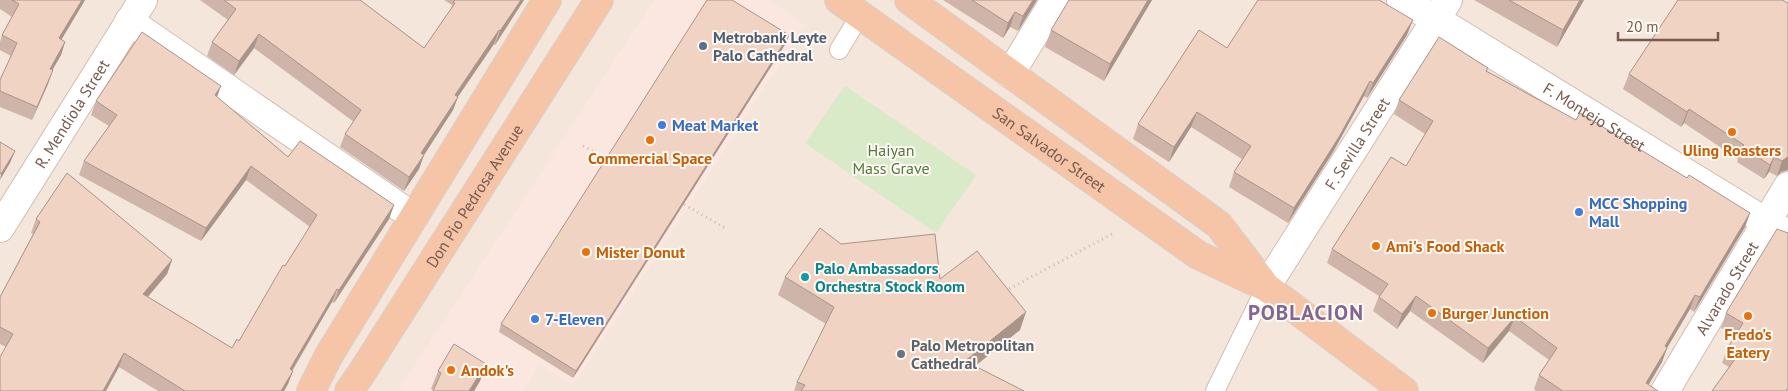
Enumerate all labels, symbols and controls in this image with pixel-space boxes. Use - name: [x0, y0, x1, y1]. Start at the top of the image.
- scale bar: [1618, 10, 1718, 42]
- text: 20 m: [1626, 17, 1659, 36]
- place label: Metrobank Leyte Palo Cathedral: [713, 27, 827, 65]
- marker: Metrobank Leyte Palo Cathedral: [697, 40, 709, 52]
- street label: R. Mendiola Street: [30, 55, 114, 172]
- street label: F. Montejo Street: [1540, 78, 1650, 156]
- street label: F. Sevilla Street: [1320, 93, 1394, 193]
- street label: San Salvador Street: [989, 102, 1110, 197]
- place label: Meat Market: [672, 115, 759, 135]
- marker: Meat Market: [656, 119, 668, 131]
- street label: Don Pio Pedrosa Avenue: [421, 120, 527, 271]
- marker: Uling Roasters: [1726, 126, 1738, 138]
- marker: Commercial Space: [644, 134, 656, 146]
- park label: Haiyan Mass Grave: [852, 140, 930, 178]
- place label: Uling Roasters: [1683, 140, 1782, 160]
- place label: Commercial Space: [588, 148, 712, 168]
- place label: MCC Shopping Mall: [1589, 193, 1687, 231]
- marker: MCC Shopping Mall: [1573, 206, 1585, 218]
- place label: Ami's Food Shack: [1386, 236, 1505, 256]
- street label: Alvarado Street: [1691, 237, 1763, 338]
- marker: Ami's Food Shack: [1370, 240, 1382, 252]
- place label: Mister Donut: [596, 242, 685, 262]
- marker: Mister Donut: [580, 246, 592, 258]
- place label: Palo Ambassadors Orchestra Stock Room: [815, 258, 965, 296]
- marker: Palo Ambassadors Orchestra Stock Room: [799, 271, 811, 283]
- district label: POBLACION: [1248, 299, 1364, 326]
- place label: Burger Junction: [1442, 303, 1549, 323]
- marker: Burger Junction: [1426, 307, 1438, 319]
- place label: 7-Eleven: [545, 309, 604, 329]
- marker: Fredo's Eatery: [1742, 310, 1754, 322]
- marker: 7-Eleven: [529, 313, 541, 325]
- place label: Fredo's Eatery: [1724, 324, 1772, 362]
- place label: Palo Metropolitan Cathedral: [911, 335, 1034, 373]
- marker: Palo Metropolitan Cathedral: [895, 348, 907, 360]
- place label: Andok's: [461, 360, 514, 380]
- marker: Andok's: [445, 364, 457, 376]

